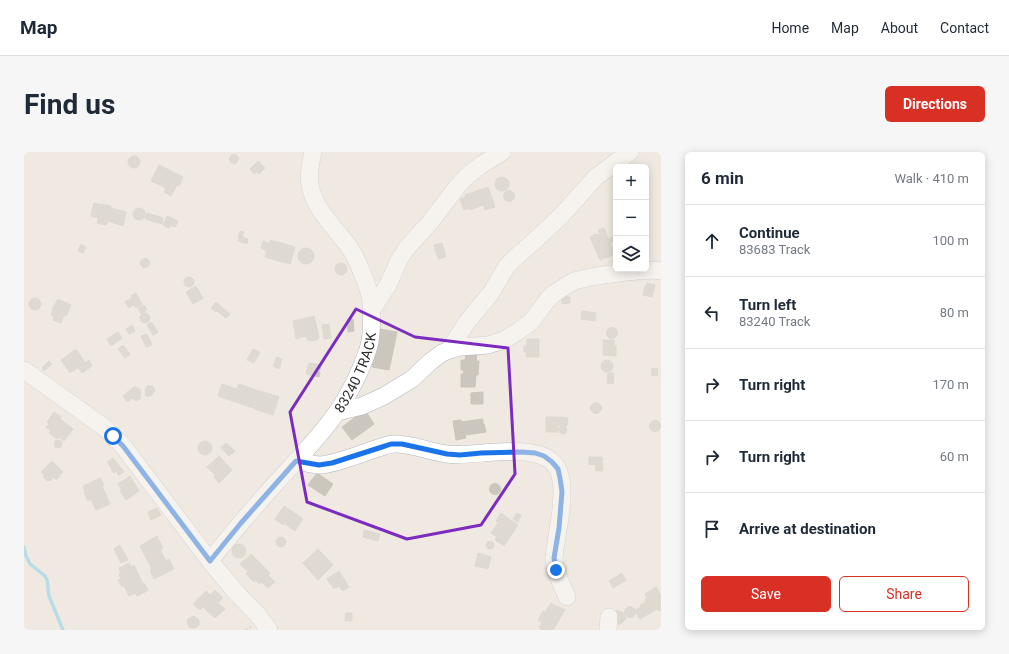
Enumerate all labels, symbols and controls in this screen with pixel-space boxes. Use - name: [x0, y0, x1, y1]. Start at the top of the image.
- text: Map: [20, 16, 58, 39]
- text: Home: [771, 20, 809, 36]
- text: Map: [831, 20, 859, 36]
- text: About: [881, 20, 918, 36]
- text: Contact: [940, 20, 989, 36]
- button: Directions: [885, 86, 985, 122]
- text: Find us: [24, 88, 115, 121]
- map controls: [613, 164, 649, 272]
- button: +: [613, 164, 649, 200]
- text: 6 min: [701, 168, 744, 188]
- text: Walk · 410 m: [894, 171, 969, 186]
- button: −: [613, 200, 649, 236]
- text: Continue: [739, 224, 800, 242]
- icon: ahead: [701, 230, 723, 252]
- text: 100 m: [932, 233, 969, 248]
- button: layers: [613, 236, 649, 272]
- text: 83683 Track: [739, 242, 810, 257]
- text: Turn left: [739, 296, 796, 314]
- icon: left: [701, 302, 723, 324]
- text: 80 m: [940, 305, 969, 320]
- text: 83240 Track: [739, 314, 810, 329]
- street label: 83240 TRACK: [331, 331, 379, 416]
- icon: right: [701, 374, 723, 396]
- text: Turn right: [739, 376, 805, 394]
- text: 170 m: [932, 377, 969, 392]
- route start: [104, 427, 122, 445]
- icon: right: [701, 446, 723, 468]
- text: Turn right: [739, 448, 805, 466]
- text: 60 m: [940, 449, 969, 464]
- icon: arrive: [701, 518, 723, 540]
- text: Arrive at destination: [739, 520, 876, 538]
- route end: [547, 561, 565, 579]
- button: Save: [701, 576, 831, 612]
- button: Share: [839, 576, 969, 612]

